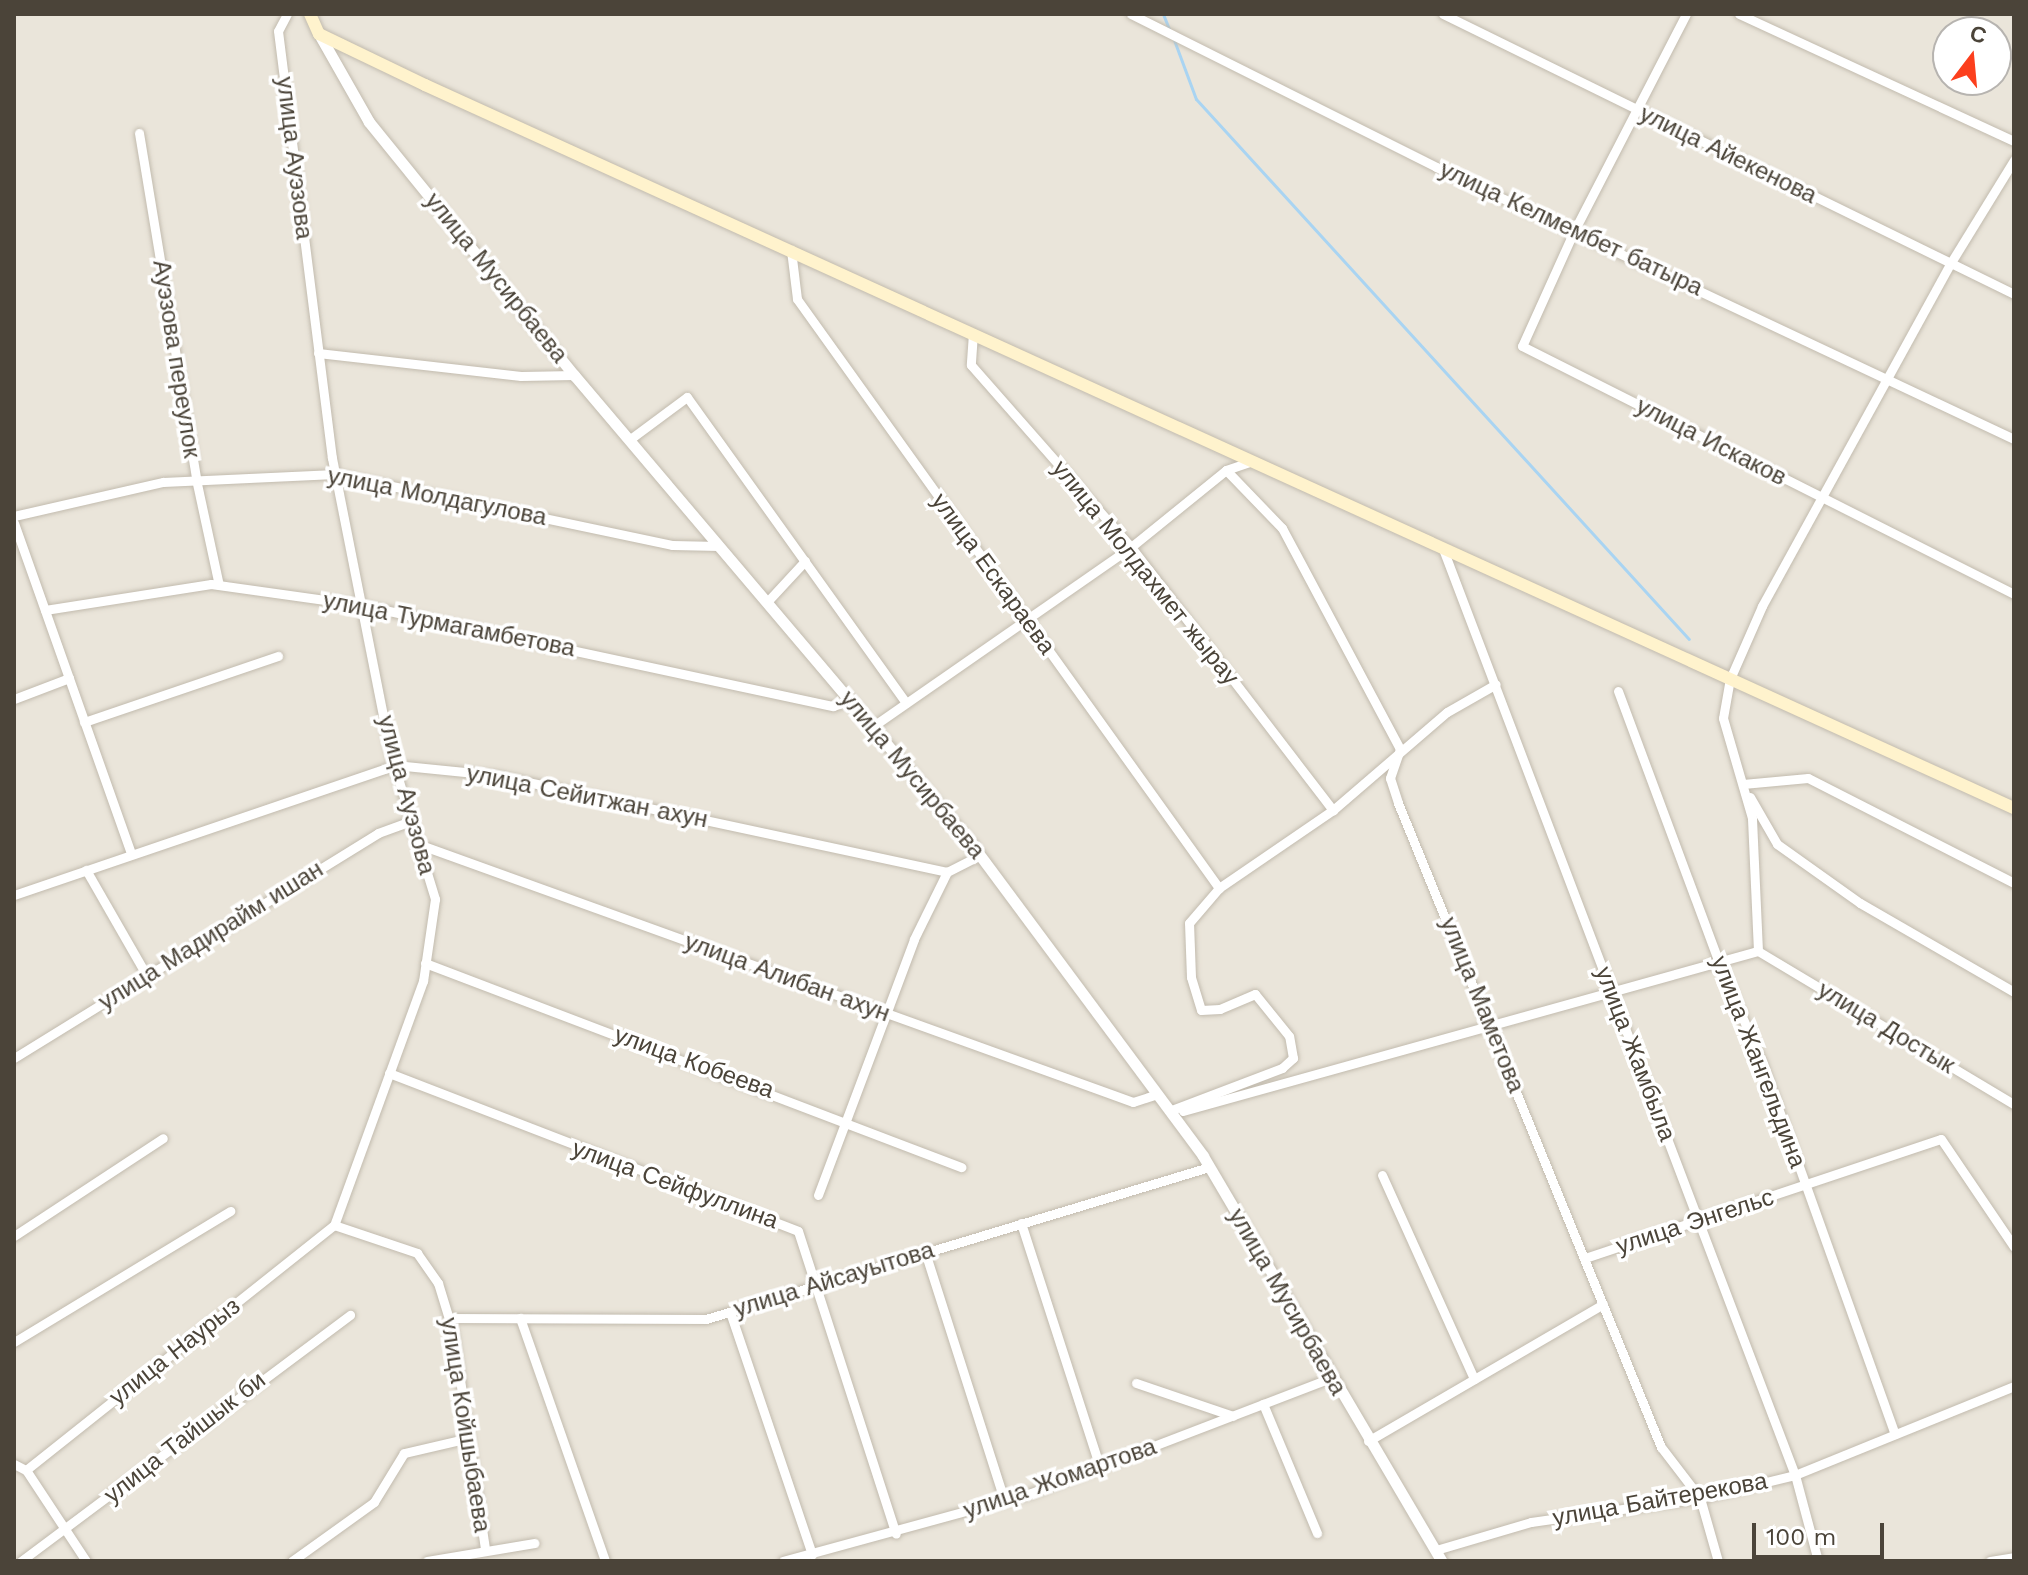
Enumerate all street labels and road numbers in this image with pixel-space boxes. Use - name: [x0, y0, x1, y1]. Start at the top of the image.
- street label: улица Ауэзова: [270, 75, 318, 241]
- street label: улица Айекенова: [1635, 100, 1821, 210]
- street label: улица Келмембет батыра: [1435, 155, 1707, 303]
- street label: улица Мусирбаева: [419, 187, 573, 369]
- street label: Ауэзова переулок: [146, 258, 206, 460]
- street label: улица Искаков: [1631, 392, 1791, 492]
- street label: улица Молдахмет жырау: [1046, 455, 1244, 691]
- street label: улица Молдагулова: [325, 462, 549, 532]
- street label: улица Ескараева: [925, 488, 1061, 660]
- street label: улица Турмагамбетова: [321, 586, 577, 664]
- street label: улица Мусирбаева: [833, 685, 991, 865]
- street label: улица Ауэзова: [371, 712, 441, 878]
- street label: улица Сейитжан ахун: [464, 760, 710, 834]
- street label: улица Мадирайм ишан: [93, 855, 329, 1017]
- street label: улица Маметова: [1434, 913, 1530, 1097]
- street label: улица Алибан ахун: [681, 928, 893, 1028]
- street label: улица Жангельдина: [1704, 952, 1812, 1172]
- street label: улица Жамбыла: [1588, 963, 1682, 1145]
- street label: улица Достык: [1812, 976, 1960, 1080]
- street label: улица Кобеева: [610, 1021, 778, 1105]
- street label: улица Сейфуллина: [568, 1134, 782, 1236]
- street label: улица Энгельс: [1613, 1183, 1777, 1261]
- street label: улица Мусирбаева: [1222, 1204, 1352, 1400]
- street label: улица Айсауытова: [730, 1236, 938, 1324]
- street label: улица Наурыз: [104, 1292, 246, 1412]
- street label: улица Койшыбаева: [434, 1316, 496, 1534]
- street label: улица Тайшык би: [99, 1366, 271, 1510]
- street label: улица Жомартова: [960, 1433, 1160, 1525]
- street label: улица Байтерекова: [1550, 1467, 1770, 1533]

